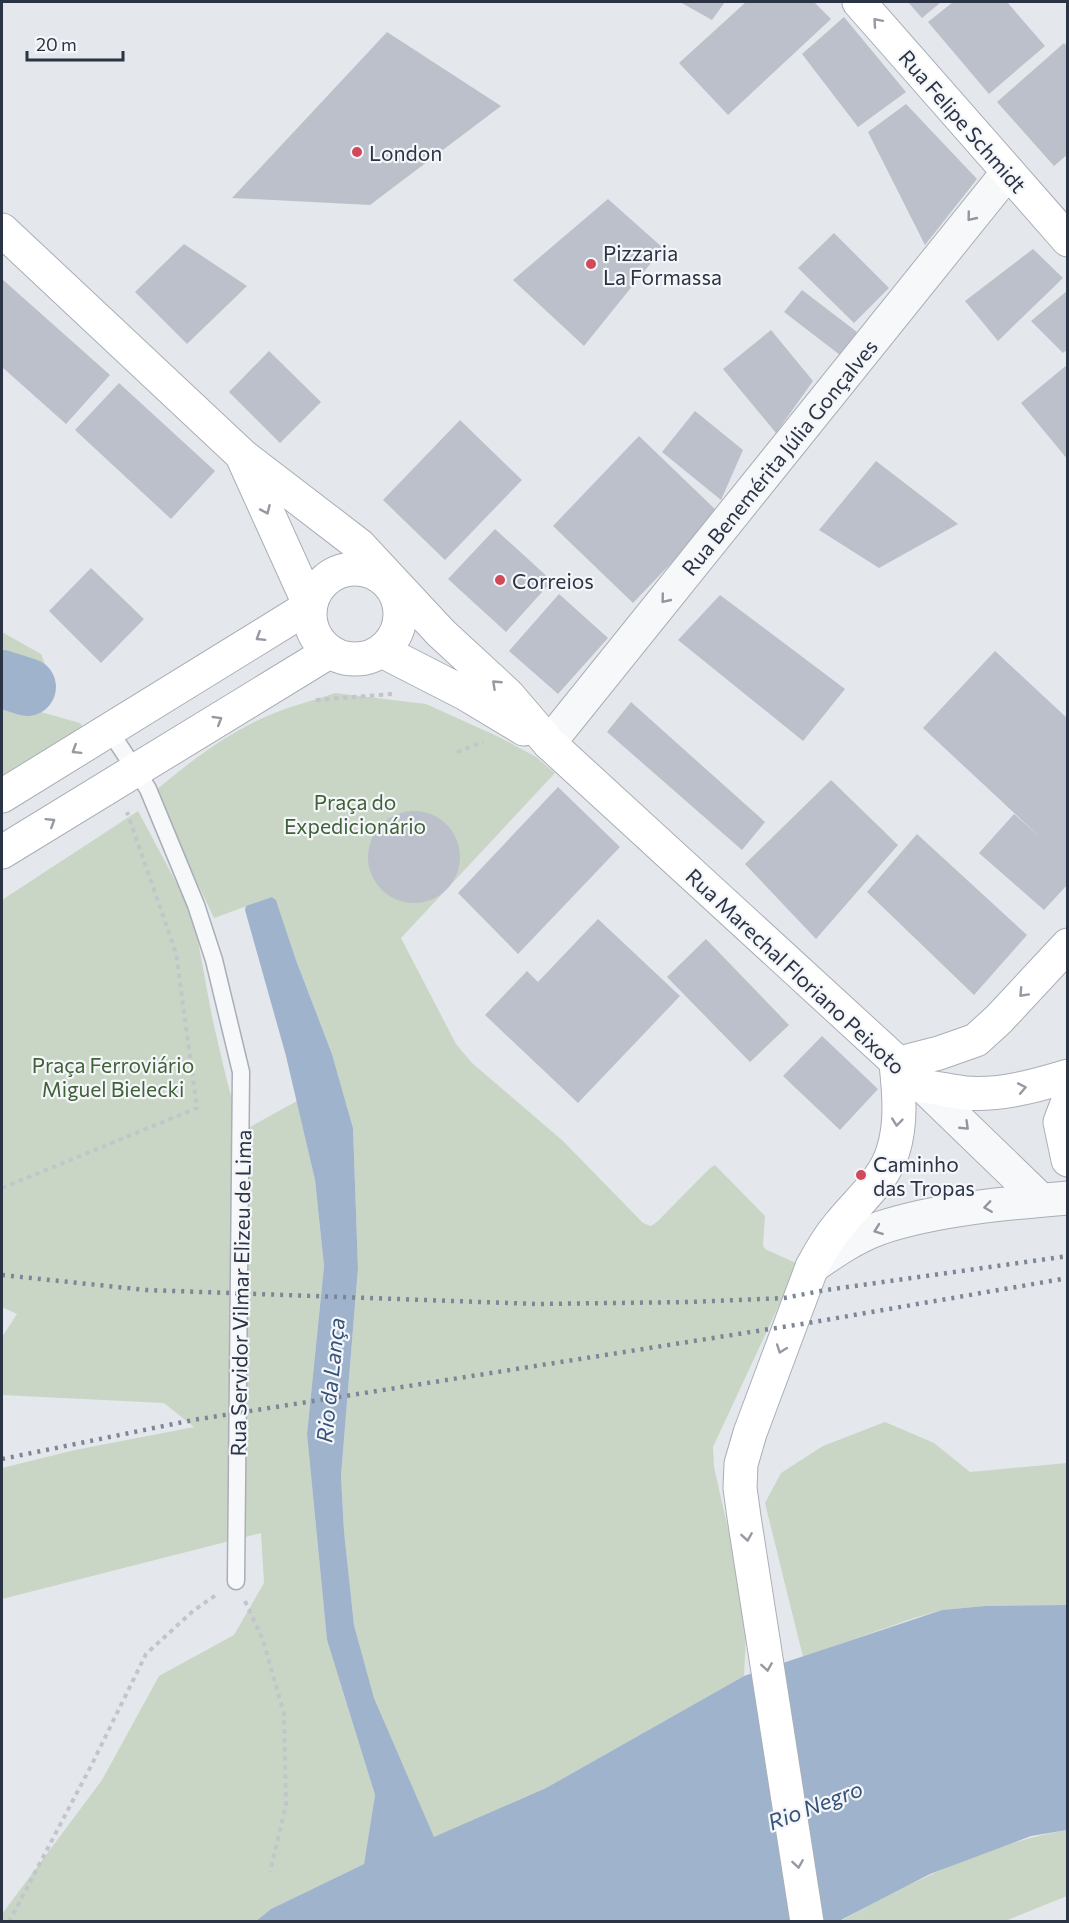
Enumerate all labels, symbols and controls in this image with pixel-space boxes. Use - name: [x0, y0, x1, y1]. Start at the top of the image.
- one-way arrow: [873, 18, 884, 29]
- scale bar: [27, 24, 123, 62]
- text: 20 m: [36, 33, 77, 55]
- street label: Rua Felipe Schmidt: [894, 45, 1032, 197]
- place label: London: [369, 140, 442, 165]
- marker: London: [350, 145, 364, 159]
- one-way arrow: [968, 211, 979, 222]
- place label: Pizzaria La Formassa: [603, 240, 722, 289]
- marker: Pizzaria La Formassa: [584, 257, 598, 271]
- street label: Rua Benemérita Júlia Gonçalves: [676, 334, 882, 580]
- one-way arrow: [259, 503, 271, 514]
- place label: Correios: [512, 568, 594, 593]
- marker: Correios: [493, 573, 507, 587]
- one-way arrow: [662, 592, 673, 603]
- one-way arrow: [256, 630, 266, 642]
- one-way arrow: [493, 680, 503, 691]
- one-way arrow: [212, 716, 222, 728]
- one-way arrow: [72, 743, 82, 755]
- park label: Praça do Expedicionário: [284, 789, 426, 838]
- one-way arrow: [45, 817, 55, 829]
- street label: Rua Marechal Floriano Peixoto: [681, 863, 911, 1079]
- one-way arrow: [1019, 986, 1030, 997]
- park label: Praça Ferroviário Miguel Bielecki: [32, 1052, 194, 1101]
- one-way arrow: [1017, 1082, 1027, 1095]
- one-way arrow: [892, 1117, 904, 1127]
- one-way arrow: [957, 1119, 968, 1130]
- street label: Rua Servidor Vilmar Elizeu de Lima: [225, 1129, 255, 1457]
- place label: Caminho das Tropas: [873, 1151, 975, 1200]
- marker: Caminho das Tropas: [854, 1168, 868, 1182]
- one-way arrow: [983, 1201, 993, 1213]
- one-way arrow: [873, 1223, 884, 1235]
- water label: Rio da Lança: [310, 1316, 350, 1444]
- one-way arrow: [776, 1344, 789, 1354]
- one-way arrow: [740, 1533, 752, 1542]
- one-way arrow: [761, 1663, 773, 1672]
- water label: Rio Negro: [764, 1775, 866, 1835]
- one-way arrow: [792, 1860, 804, 1869]

